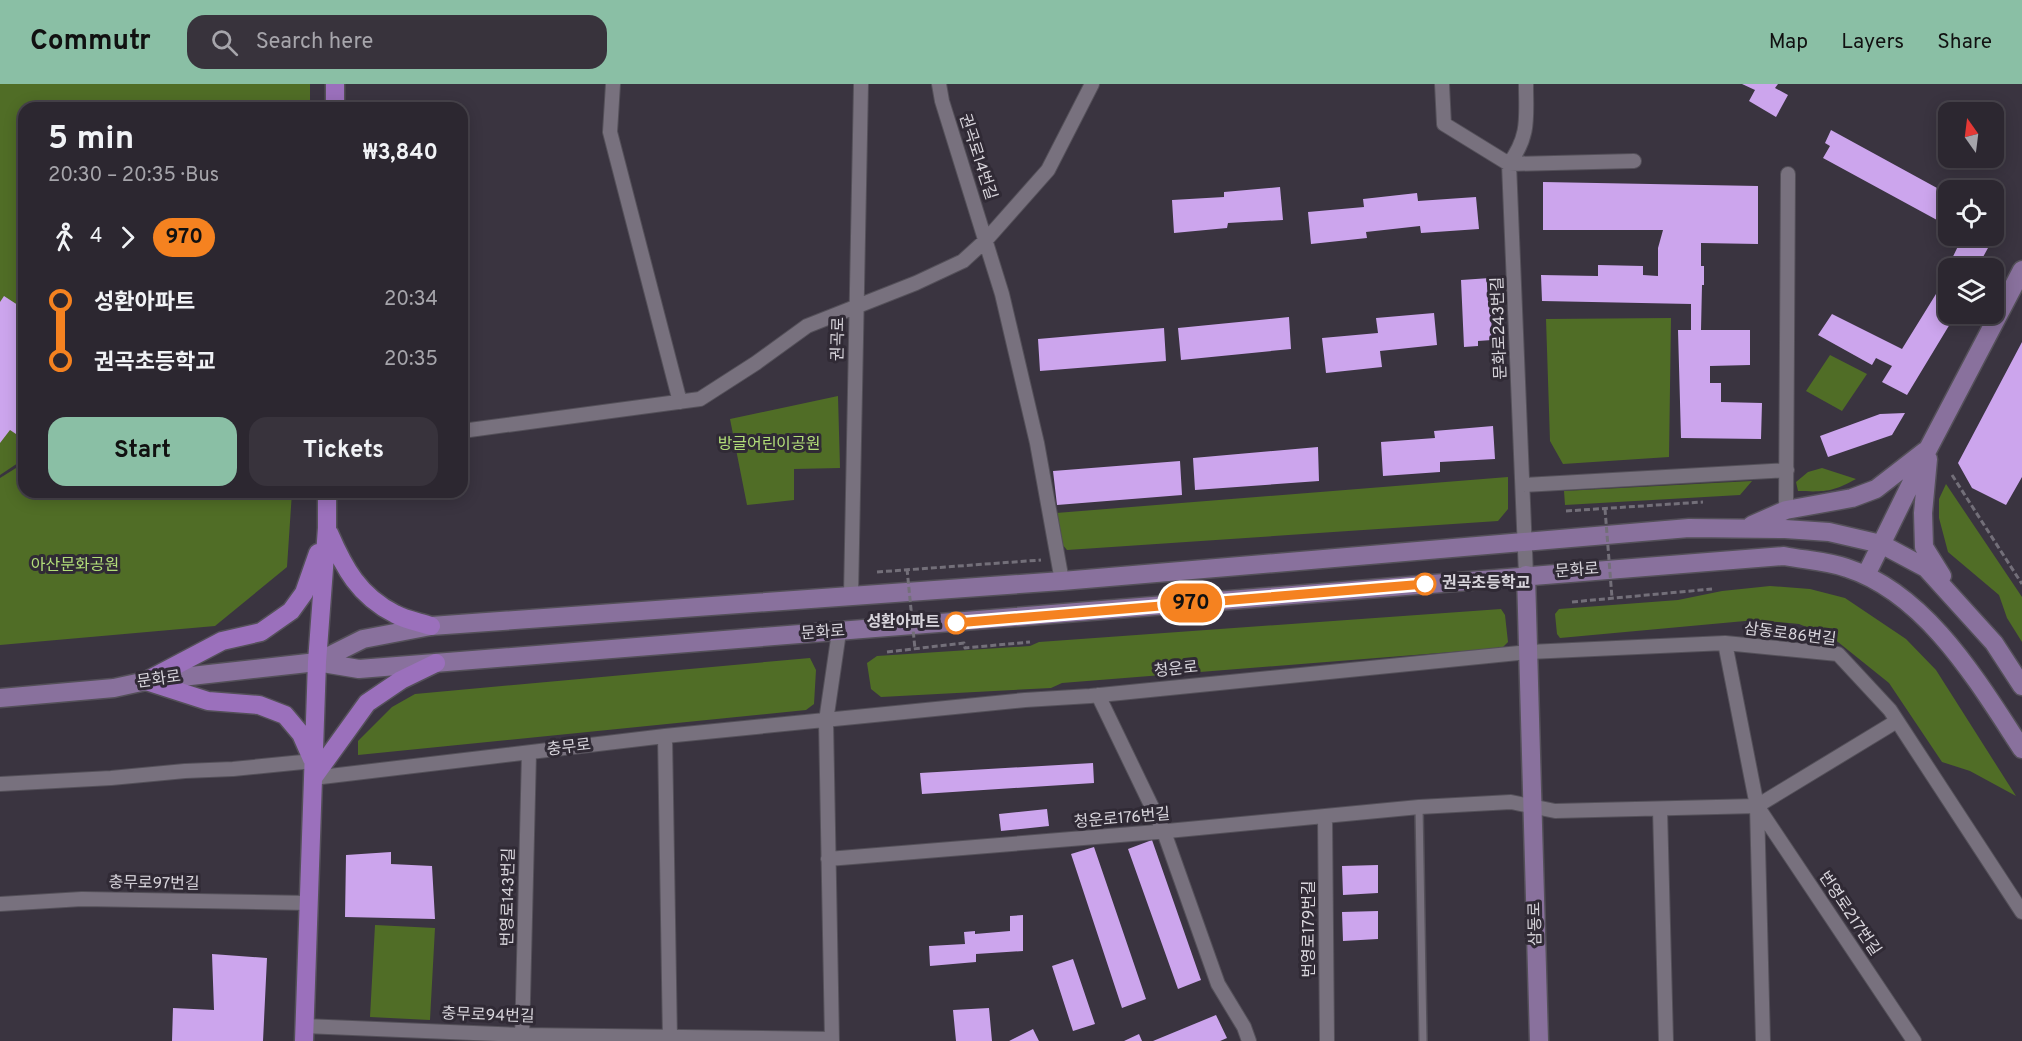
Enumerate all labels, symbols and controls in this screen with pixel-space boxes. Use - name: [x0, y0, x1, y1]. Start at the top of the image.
- search box: [187, 15, 607, 69]
- text: Commutr: [30, 24, 151, 60]
- icon: search: [208, 26, 241, 59]
- text: Search here: [256, 29, 373, 56]
- text: Map: [1769, 29, 1808, 56]
- text: Layers: [1841, 29, 1904, 56]
- text: Share: [1937, 29, 1992, 56]
- north arrow: [1938, 102, 2004, 168]
- map controls: [1938, 102, 2004, 324]
- street label: 권곡로14번길: [954, 111, 1000, 203]
- text: 5 min: [48, 119, 134, 161]
- text: ₩3,840: [363, 140, 438, 167]
- text: 20:30 – 20:35 · Bus: [48, 163, 219, 189]
- button: locate: [1938, 180, 2004, 246]
- icon: walk: [48, 221, 81, 254]
- icon: forward: [111, 221, 144, 254]
- text: 4: [90, 224, 102, 250]
- text: 970: [165, 224, 203, 251]
- button: layers: [1938, 258, 2004, 324]
- street label: 문화로243번길: [1488, 276, 1512, 380]
- text: 20:34: [384, 287, 438, 313]
- text: 성환아파트: [94, 290, 195, 317]
- street label: 권곡로: [829, 316, 849, 361]
- text: 20:35: [384, 347, 438, 373]
- text: 권곡초등학교: [94, 350, 215, 377]
- button: Start: [48, 417, 237, 486]
- button: Tickets: [249, 417, 438, 486]
- park label: 방글어린이공원: [717, 435, 821, 455]
- park label: 아산문화공원: [31, 556, 119, 576]
- street label: 문화로: [1554, 559, 1600, 583]
- marker: 권곡초등학교: [1414, 573, 1436, 595]
- place label: 권곡초등학교: [1442, 573, 1531, 594]
- line badge: 970: [1156, 584, 1226, 622]
- text: 970: [1172, 590, 1210, 617]
- place label: 성환아파트: [866, 612, 940, 633]
- marker: 성환아파트: [945, 612, 967, 634]
- street label: 삼동로86번길: [1743, 619, 1837, 651]
- street label: 문화로: [800, 621, 846, 645]
- street label: 청운로: [1153, 658, 1199, 682]
- street label: 문화로: [136, 667, 183, 693]
- street label: 충무로: [546, 735, 592, 761]
- street label: 청운로176번길: [1073, 805, 1171, 833]
- street label: 번영로143번길: [498, 847, 520, 947]
- street label: 번영로217번길: [1813, 868, 1885, 960]
- street label: 충무로97번길: [108, 873, 200, 895]
- street label: 번영로179번길: [1300, 880, 1320, 978]
- street label: 삼동로: [1526, 901, 1546, 946]
- street label: 충무로94번길: [441, 1004, 535, 1028]

